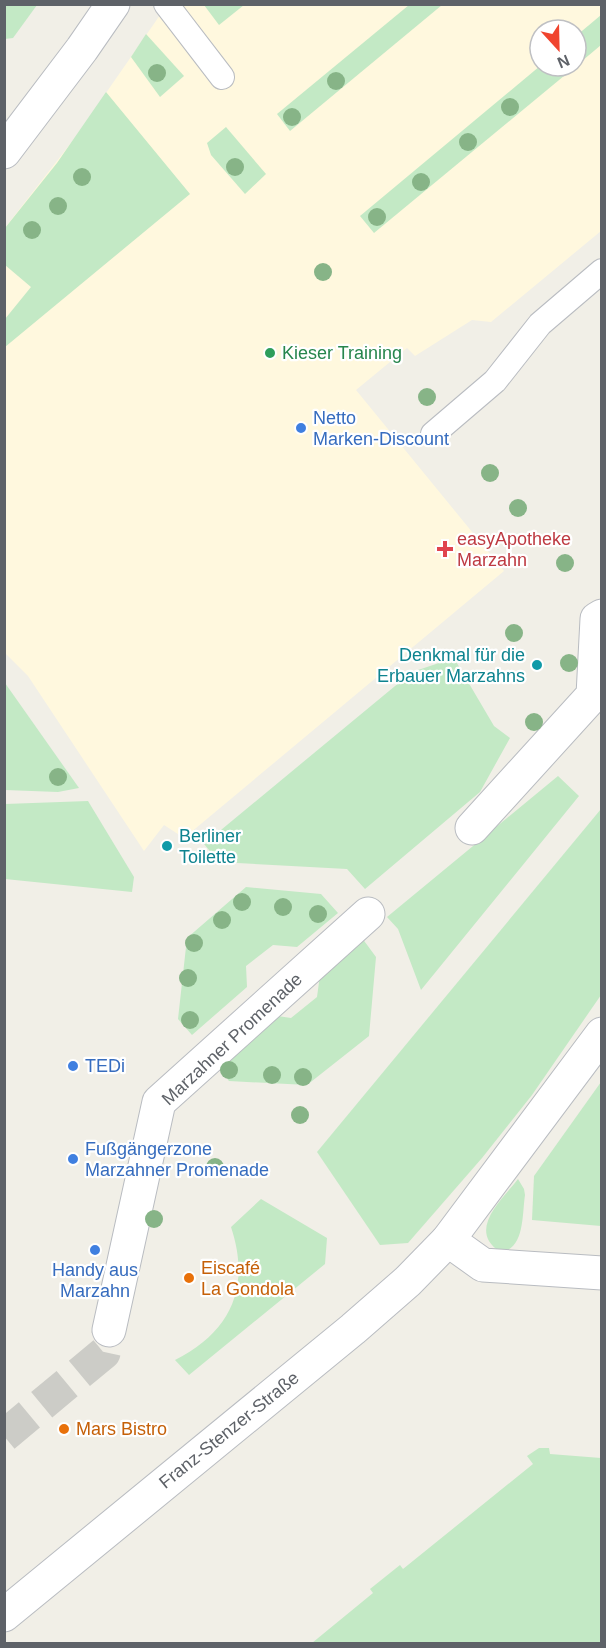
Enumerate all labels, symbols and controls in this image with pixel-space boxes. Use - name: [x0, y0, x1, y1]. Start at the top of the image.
- north arrow: [528, 18, 588, 78]
- text: N: [555, 51, 572, 71]
- place label: Kieser Training: [282, 343, 402, 363]
- marker: Kieser Training: [263, 346, 277, 360]
- place label: Netto Marken-Discount: [313, 408, 449, 449]
- marker: Netto Marken-Discount: [294, 421, 308, 435]
- place label: easyApotheke Marzahn: [457, 529, 571, 570]
- marker: easyApotheke Marzahn: [438, 542, 452, 556]
- place label: Denkmal für die Erbauer Marzahns: [377, 645, 525, 686]
- marker: Denkmal für die Erbauer Marzahns: [530, 658, 544, 672]
- place label: Berliner Toilette: [179, 826, 241, 867]
- marker: Berliner Toilette: [160, 839, 174, 853]
- street label: Marzahner Promenade: [158, 969, 306, 1109]
- place label: TEDi: [85, 1056, 125, 1076]
- marker: TEDi: [66, 1059, 80, 1073]
- place label: Fußgängerzone Marzahner Promenade: [85, 1139, 269, 1180]
- marker: Fußgängerzone Marzahner Promenade: [66, 1152, 80, 1166]
- marker: Handy aus Marzahn: [88, 1243, 102, 1257]
- place label: Eiscafé La Gondola: [201, 1258, 295, 1299]
- place label: Handy aus Marzahn: [52, 1260, 138, 1301]
- marker: Eiscafé La Gondola: [182, 1271, 196, 1285]
- street label: Franz-Stenzer-Straße: [155, 1367, 303, 1493]
- place label: Mars Bistro: [76, 1419, 167, 1439]
- marker: Mars Bistro: [57, 1422, 71, 1436]

